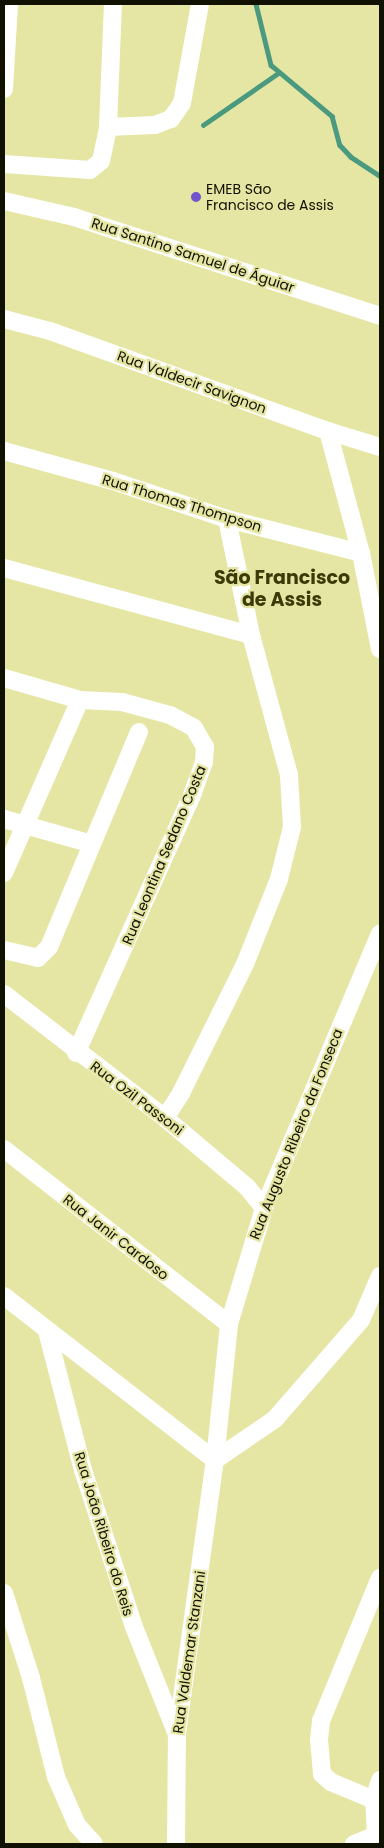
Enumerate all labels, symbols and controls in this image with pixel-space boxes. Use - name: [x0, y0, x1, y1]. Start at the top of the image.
- place label: EMEB São Francisco de Assis: [206, 181, 334, 213]
- marker: EMEB São Francisco de Assis: [190, 191, 202, 203]
- street label: Rua Santino Samuel de Águiar: [89, 214, 297, 296]
- street label: Rua Valdecir Savignon: [115, 347, 269, 417]
- street label: Rua Thomas Thompson: [100, 471, 264, 535]
- district label: São Francisco de Assis: [214, 567, 350, 611]
- street label: Rua Leontina Sedano Costa: [119, 763, 209, 947]
- street label: Rua Augusto Ribeiro da Fonseca: [246, 1026, 346, 1242]
- street label: Rua Ozil Passoni: [87, 1058, 187, 1138]
- street label: Rua Janir Cardoso: [60, 1191, 172, 1283]
- street label: Rua João Ribeiro do Reis: [71, 1450, 137, 1618]
- street label: Rua Valdemar Stanzani: [169, 1570, 209, 1734]

